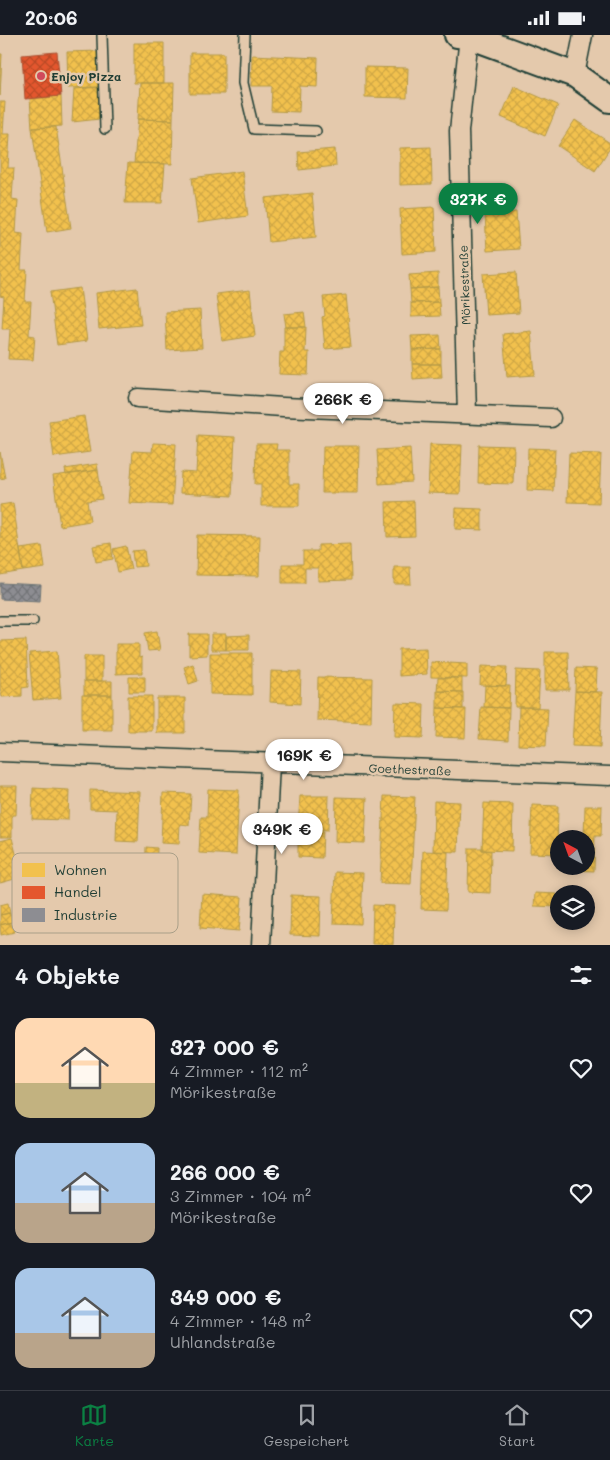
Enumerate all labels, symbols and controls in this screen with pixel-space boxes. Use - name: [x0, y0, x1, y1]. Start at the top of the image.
- text: 20:06: [25, 5, 78, 30]
- place label: Enjoy Pizza: [51, 68, 121, 84]
- marker: Enjoy Pizza: [35, 70, 47, 82]
- pin: 327K €: [437, 183, 519, 225]
- text: 327K €: [450, 188, 506, 209]
- street label: Mörikestraße: [455, 245, 473, 325]
- pin: 266K €: [302, 383, 384, 425]
- text: 266K €: [314, 388, 372, 409]
- pin: 169K €: [263, 739, 345, 781]
- text: 169K €: [276, 744, 332, 765]
- street label: Goethestraße: [368, 760, 452, 778]
- pin: 349K €: [241, 813, 323, 855]
- text: 349K €: [253, 818, 311, 839]
- north arrow: [550, 830, 595, 875]
- map controls: [550, 830, 595, 930]
- legend: [12, 853, 178, 933]
- text: Wohnen: [54, 860, 107, 879]
- text: Handel: [54, 882, 102, 901]
- button: layers: [550, 885, 595, 930]
- text: Industrie: [54, 905, 117, 924]
- icon: filters: [567, 961, 595, 989]
- text: 4 Objekte: [15, 962, 120, 989]
- text: 327 000 €: [170, 1033, 279, 1060]
- icon: home: [55, 1038, 115, 1098]
- icon: heart: [567, 1054, 595, 1082]
- text: 4 Zimmer · 112 m²: [170, 1060, 308, 1081]
- text: Mörikestraße: [170, 1081, 276, 1102]
- text: 266 000 €: [170, 1158, 280, 1185]
- icon: home: [55, 1163, 115, 1223]
- icon: heart: [567, 1179, 595, 1207]
- text: 3 Zimmer · 104 m²: [170, 1185, 311, 1206]
- text: Mörikestraße: [170, 1206, 276, 1227]
- text: 349 000 €: [170, 1283, 281, 1310]
- icon: home: [55, 1288, 115, 1348]
- icon: heart: [567, 1304, 595, 1332]
- text: 4 Zimmer · 148 m²: [170, 1310, 311, 1331]
- text: Uhlandstraße: [170, 1331, 276, 1352]
- tab: Karte: [75, 1401, 114, 1450]
- tab: Gespeichert: [264, 1401, 349, 1450]
- tab: Start: [499, 1401, 535, 1450]

